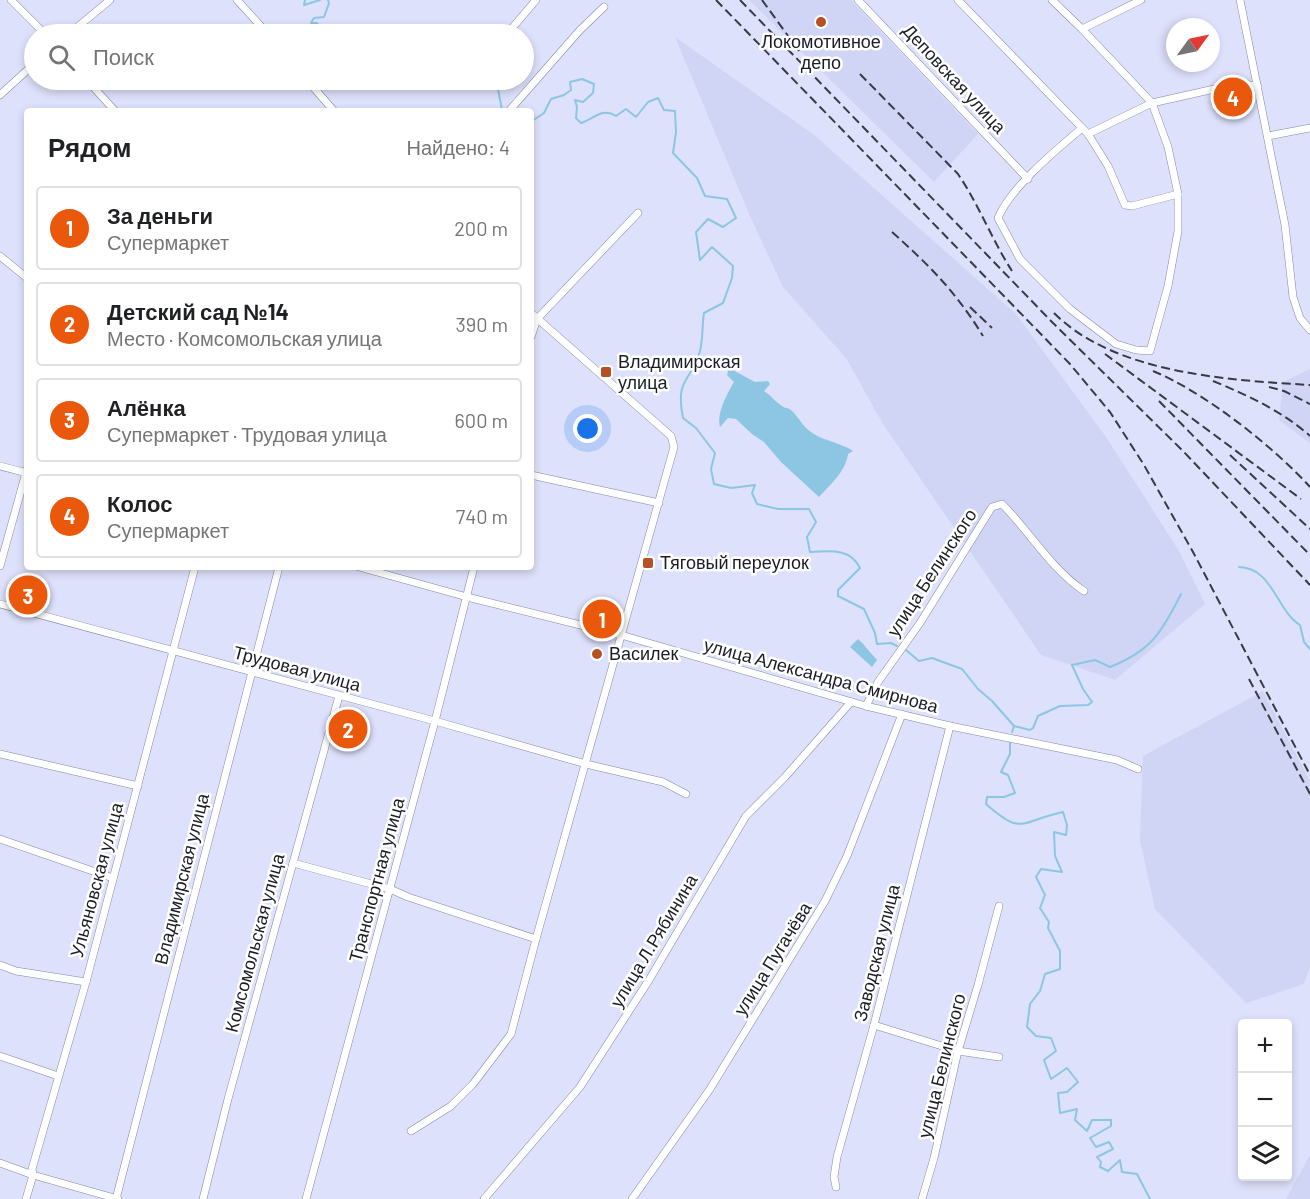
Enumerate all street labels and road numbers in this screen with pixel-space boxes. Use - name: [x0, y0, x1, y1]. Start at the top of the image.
- street label: Деповская улица: [898, 19, 1012, 138]
- street label: улица Белинского: [882, 504, 981, 641]
- street label: улица Александра Смирнова: [702, 633, 942, 717]
- street label: Трудовая улица: [231, 640, 364, 696]
- street label: Владимирская улица: [149, 790, 213, 967]
- street label: Транспортная улица: [343, 794, 409, 964]
- street label: Ульяновская улица: [65, 799, 128, 960]
- street label: Комсомольская улица: [220, 850, 289, 1034]
- street label: улица Л.Рябинина: [605, 869, 702, 1011]
- street label: Заводская улица: [848, 881, 904, 1024]
- street label: улица Пугачёва: [728, 897, 816, 1019]
- street label: улица Белинского: [912, 991, 970, 1140]

